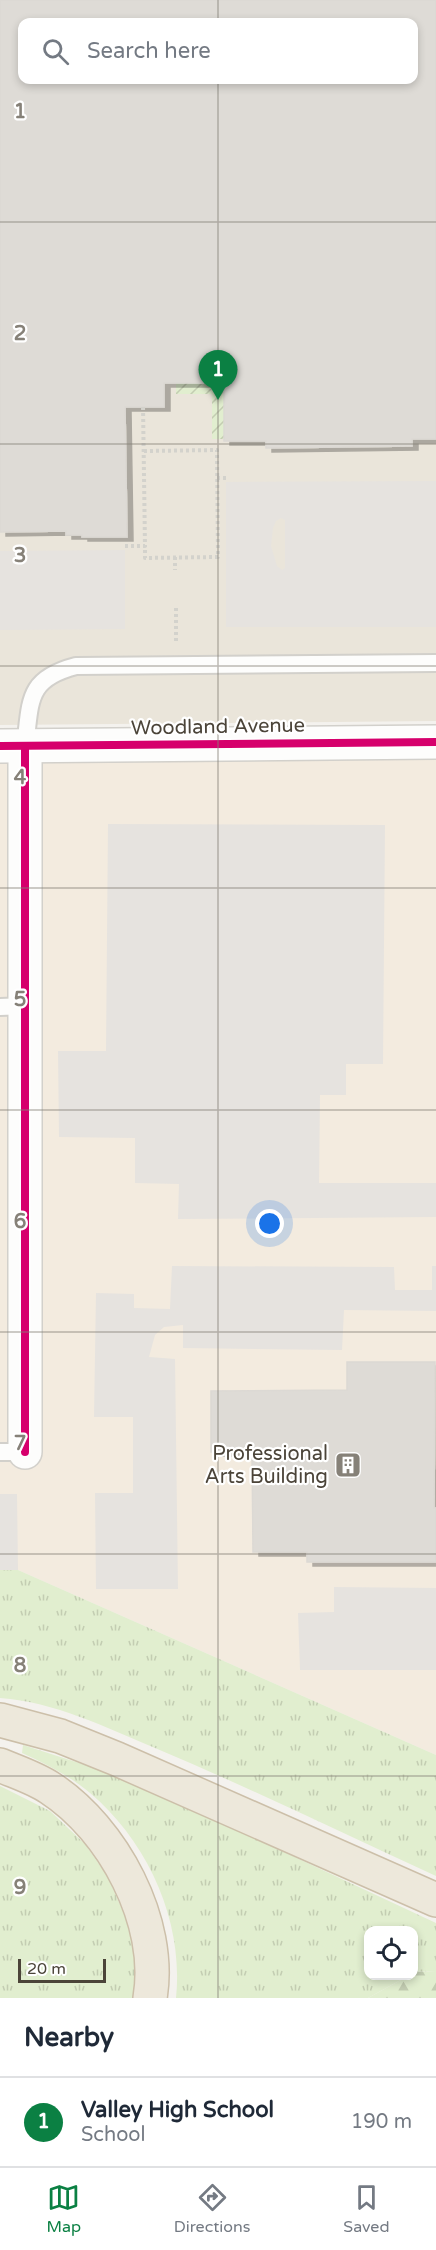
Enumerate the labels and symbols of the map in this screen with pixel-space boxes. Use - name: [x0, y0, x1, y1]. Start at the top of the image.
- text: 1: [14, 100, 26, 124]
- text: 2: [14, 322, 26, 346]
- pin: 1: [198, 350, 238, 400]
- text: 3: [14, 544, 26, 568]
- street label: Woodland Avenue: [131, 713, 305, 741]
- text: 4: [14, 766, 27, 790]
- text: 5: [14, 988, 26, 1012]
- your location: [255, 1209, 284, 1238]
- text: 6: [14, 1210, 26, 1234]
- text: 7: [14, 1432, 26, 1456]
- place label: Professional Arts Building: [205, 1442, 328, 1489]
- building icon: Professional Arts Building: [333, 1450, 363, 1480]
- text: 8: [14, 1654, 26, 1678]
- text: 9: [14, 1876, 26, 1900]
- scale bar: [18, 1956, 106, 1984]

